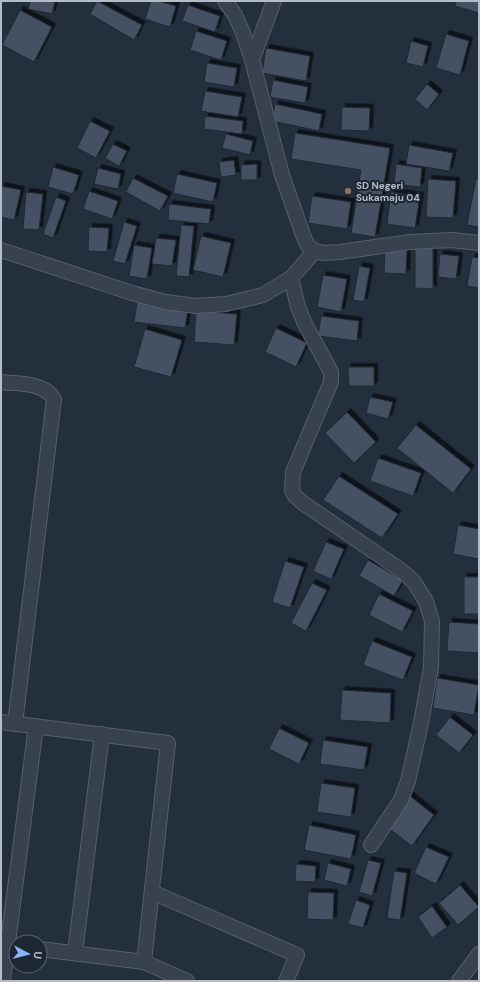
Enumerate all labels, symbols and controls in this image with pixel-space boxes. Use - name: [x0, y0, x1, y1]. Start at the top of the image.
- place label: SD Negeri Sukamaju 04: [356, 179, 420, 204]
- marker: SD Negeri Sukamaju 04: [343, 186, 353, 196]
- north arrow: [8, 934, 48, 974]
- text: U: [31, 951, 45, 960]

